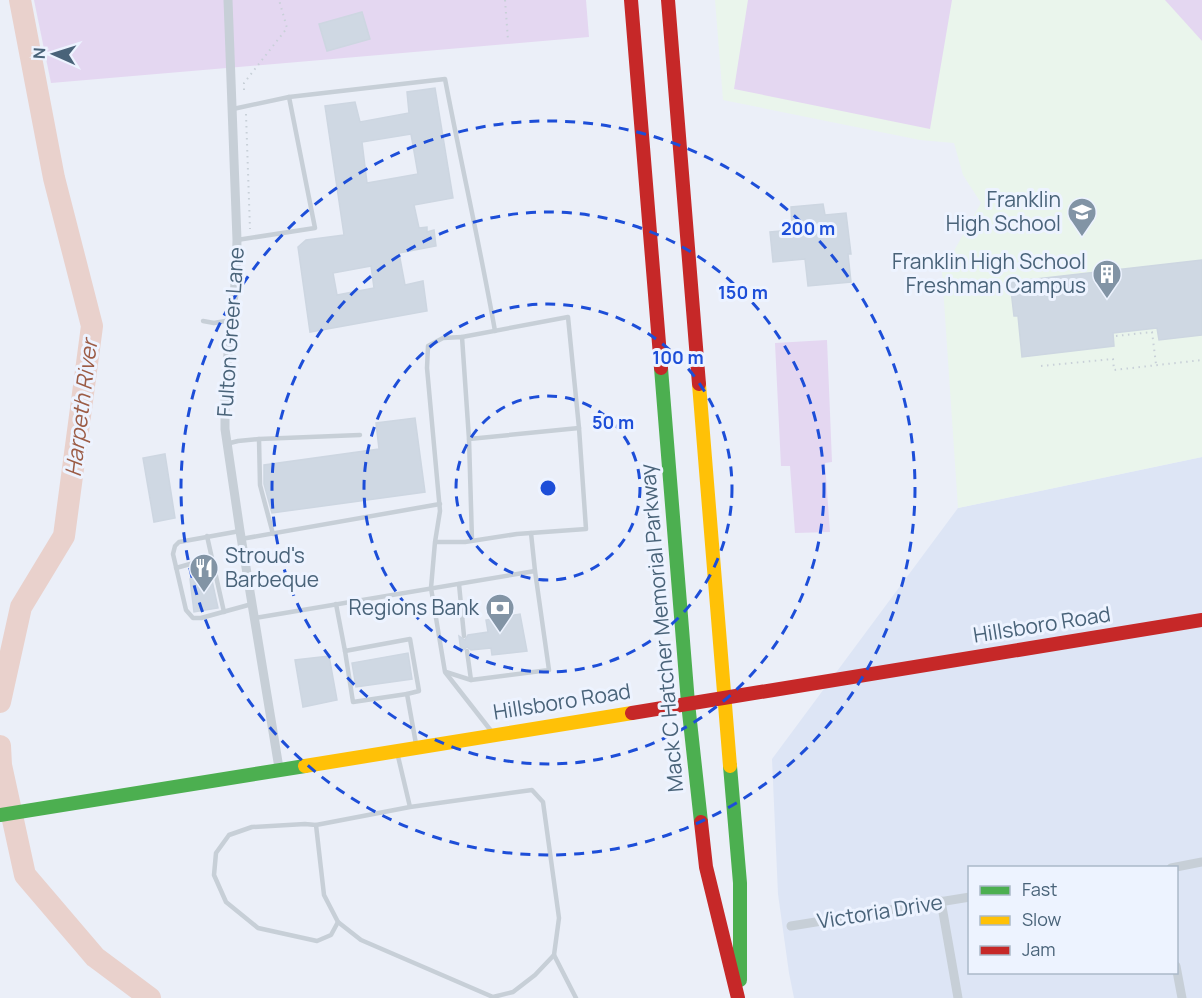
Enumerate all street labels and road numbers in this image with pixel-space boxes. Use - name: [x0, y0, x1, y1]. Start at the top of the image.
- street label: Fulton Greer Lane: [210, 246, 250, 418]
- street label: Mack C Hatcher Memorial Parkway: [633, 463, 689, 793]
- street label: Hillsboro Road: [971, 599, 1113, 649]
- street label: Hillsboro Road: [491, 676, 633, 726]
- street label: Victoria Drive: [815, 887, 945, 935]

